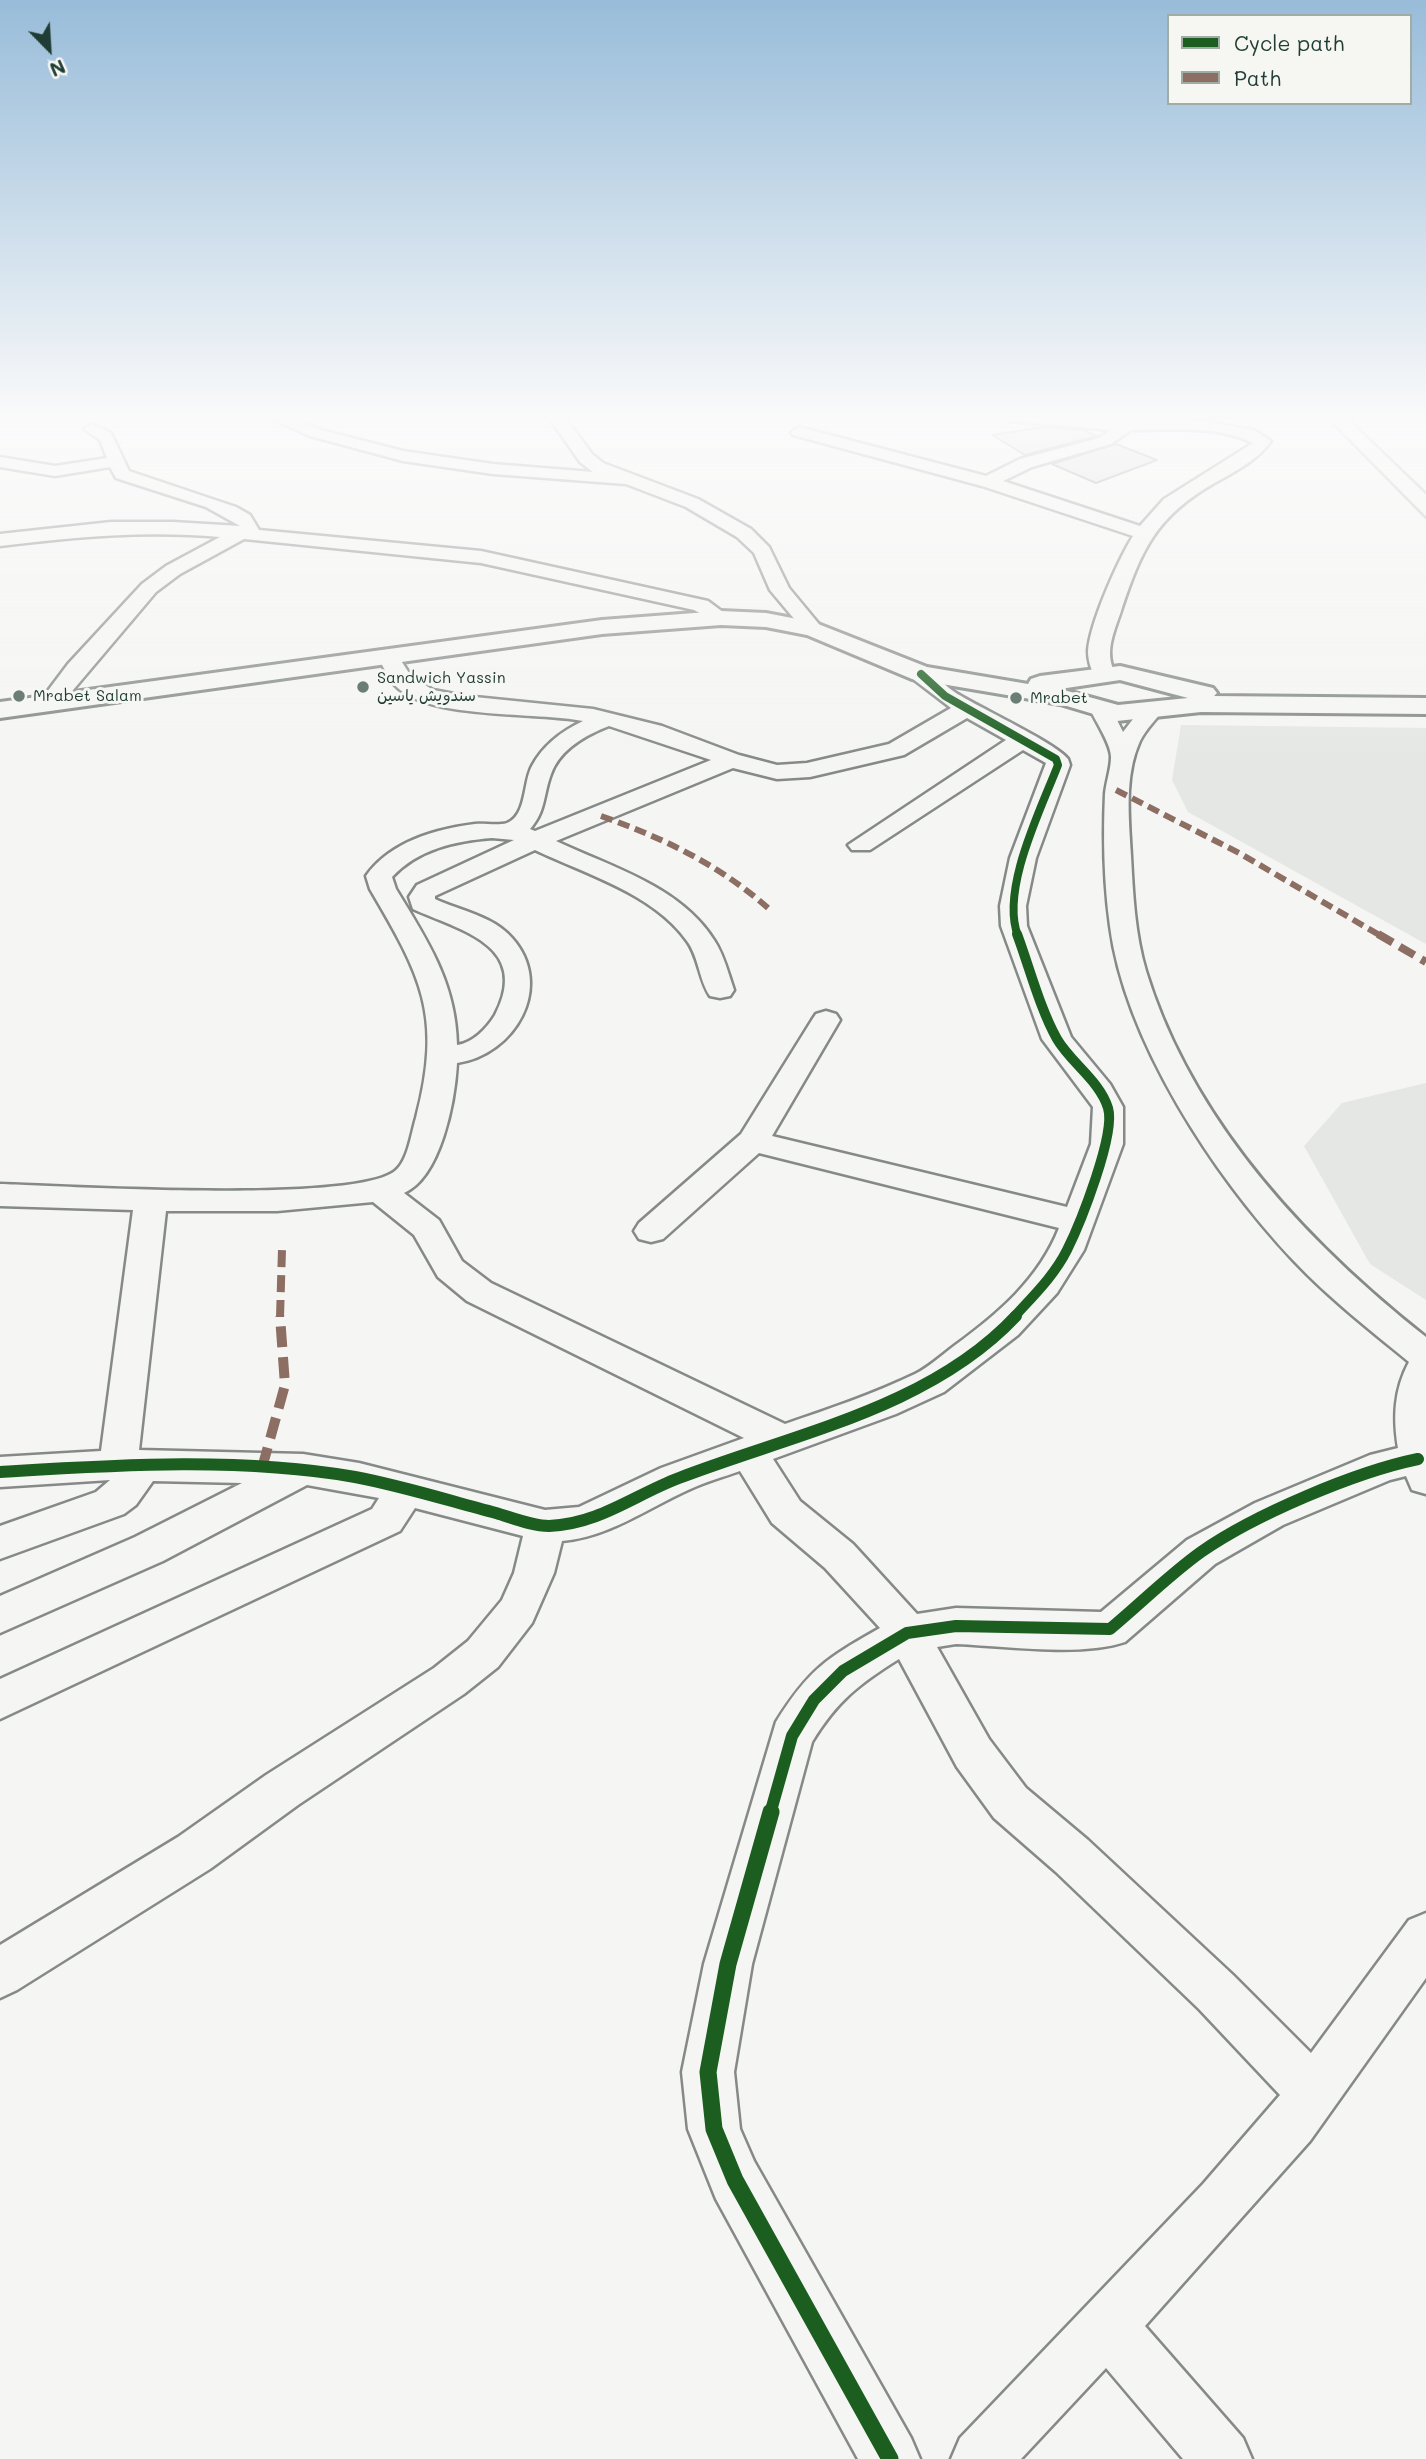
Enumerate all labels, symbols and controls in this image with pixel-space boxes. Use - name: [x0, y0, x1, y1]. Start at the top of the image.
- north arrow: [14, 14, 84, 84]
- legend: [1167, 14, 1412, 105]
- text: Cycle path: [1234, 29, 1344, 56]
- text: N: [46, 54, 69, 83]
- text: Path: [1234, 64, 1281, 91]
- place label: Sandwich Yassin سندويش ياسين: [377, 668, 506, 706]
- marker: Sandwich Yassin سندويش ياسين: [355, 679, 371, 695]
- place label: Mrabet Salam: [33, 686, 142, 706]
- marker: Mrabet Salam: [11, 688, 27, 704]
- place label: Mrabet: [1030, 688, 1088, 708]
- marker: Mrabet: [1008, 690, 1024, 706]

